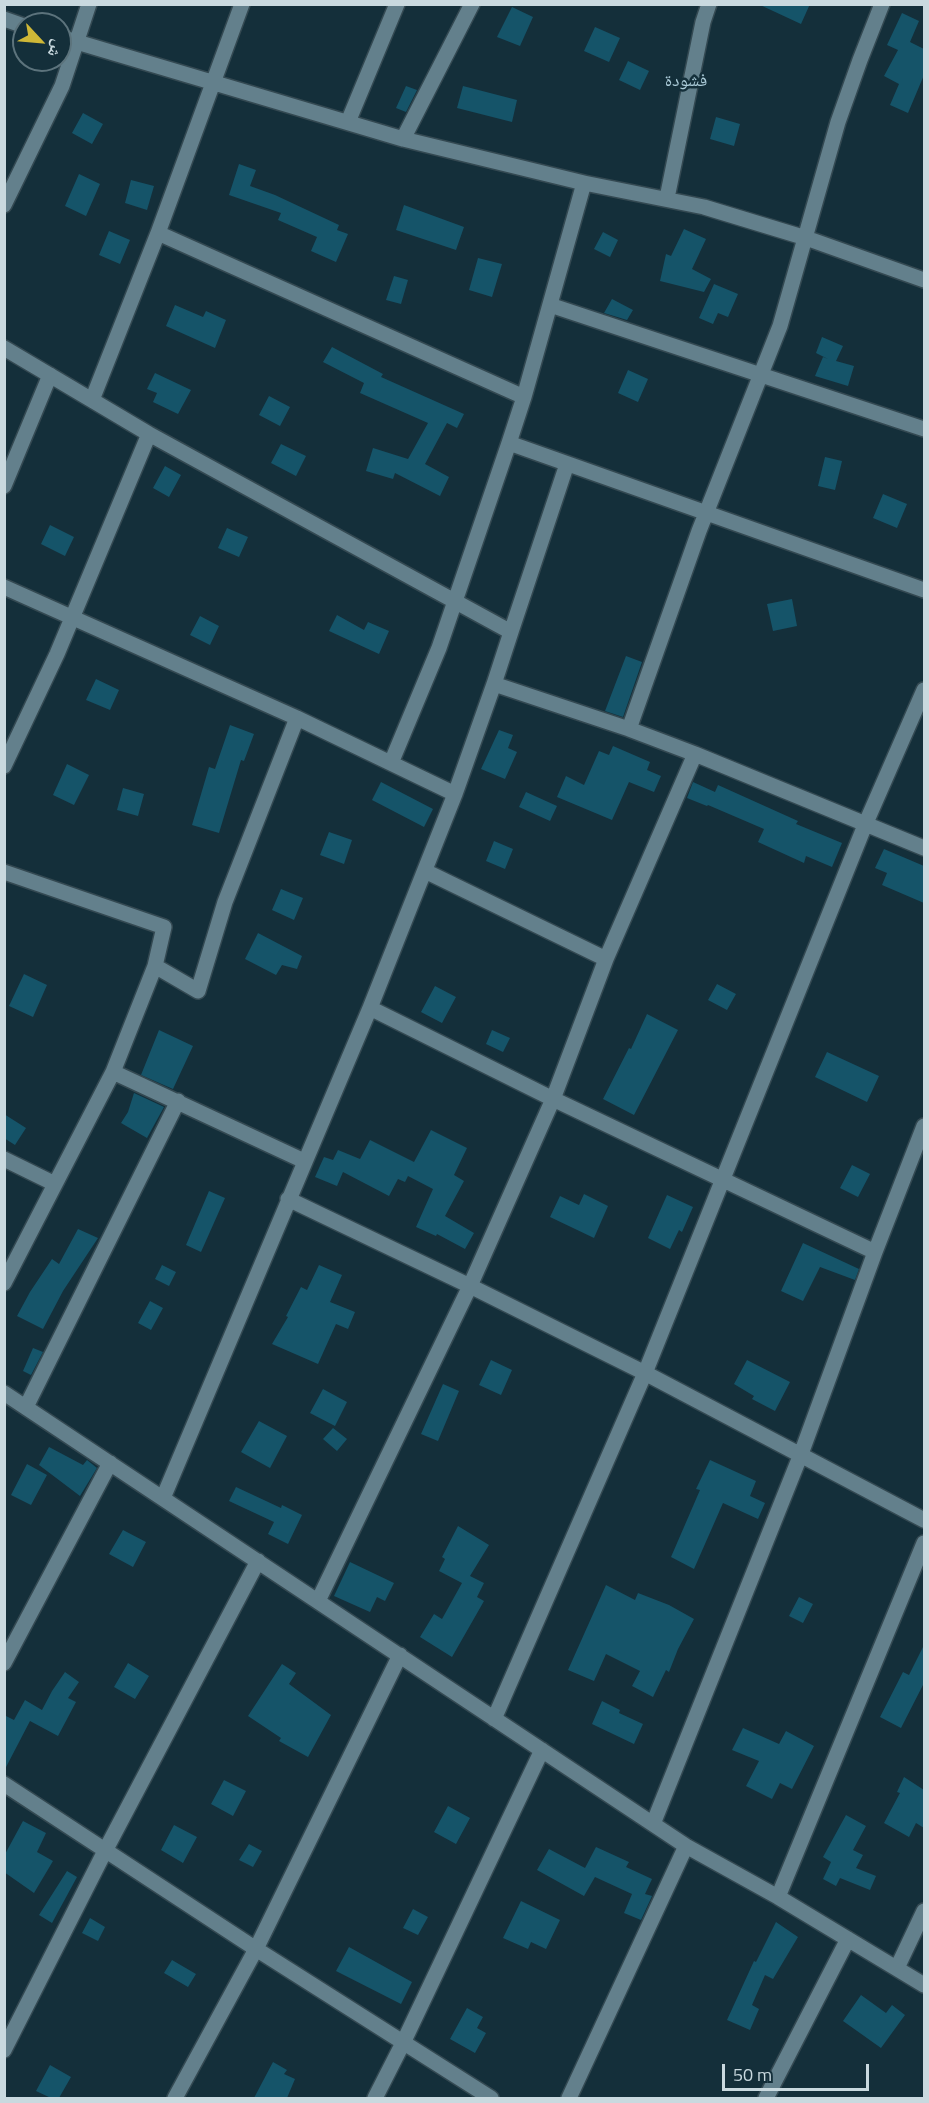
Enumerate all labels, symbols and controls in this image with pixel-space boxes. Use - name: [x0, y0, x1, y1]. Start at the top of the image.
- north arrow: [12, 12, 72, 72]
- text: ش: [42, 36, 71, 62]
- district label: فشودة: [665, 71, 707, 93]
- scale bar: [725, 2052, 872, 2090]
- text: 50 m: [733, 2061, 772, 2088]

